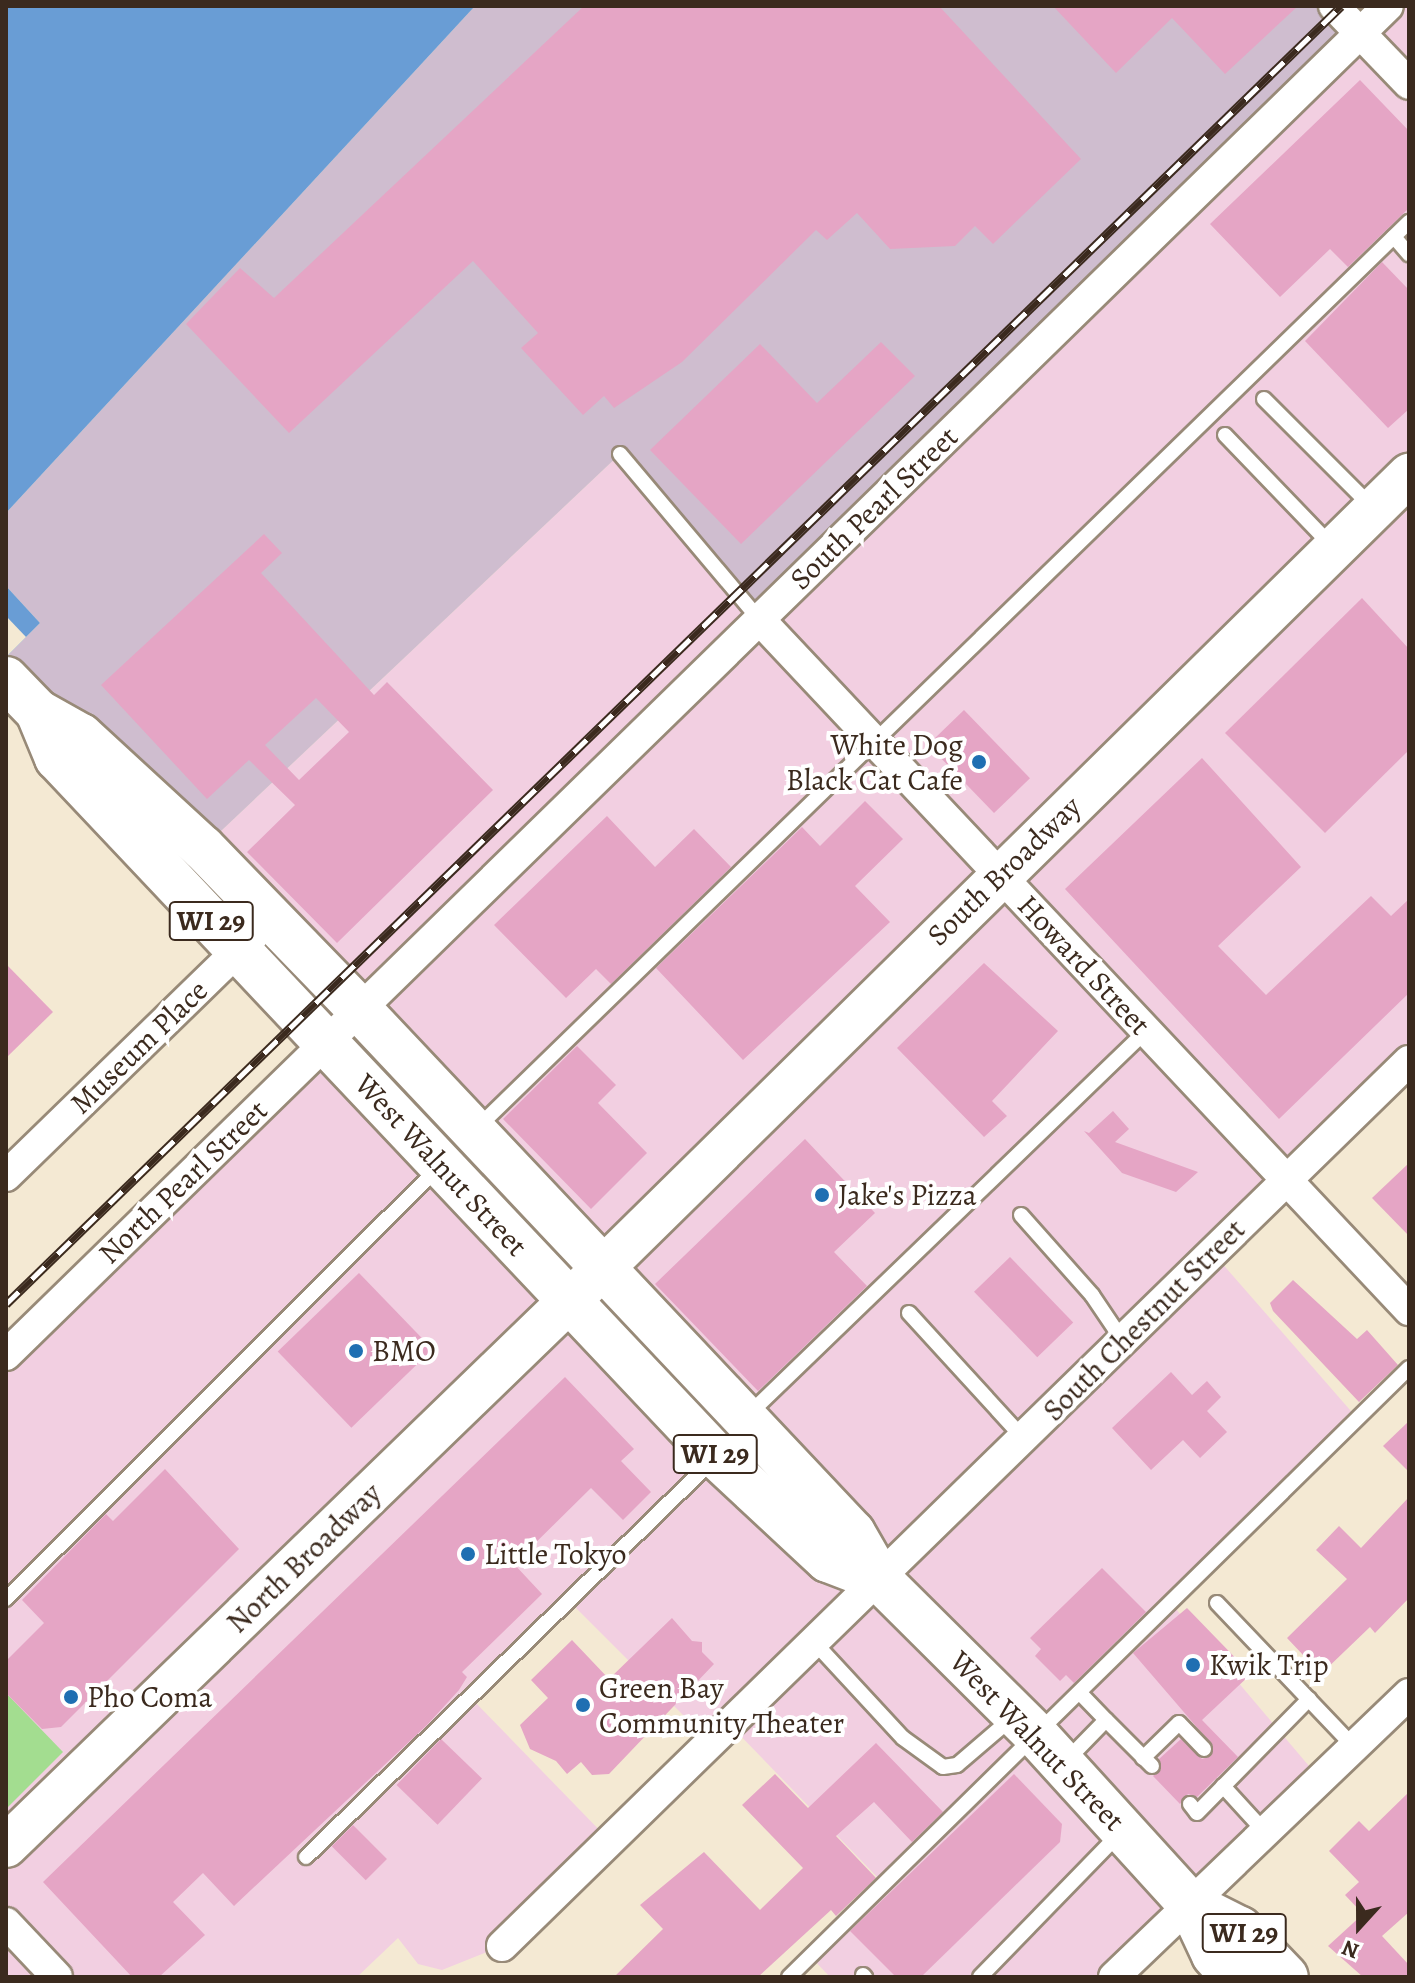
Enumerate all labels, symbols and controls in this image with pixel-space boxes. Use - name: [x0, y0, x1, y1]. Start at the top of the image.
- street label: South Pearl Street: [783, 419, 965, 597]
- place label: White Dog Black Cat Cafe: [786, 727, 963, 798]
- marker: White Dog Black Cat Cafe: [970, 753, 988, 771]
- street label: South Broadway: [920, 789, 1088, 953]
- street label: Howard Street: [1010, 888, 1158, 1042]
- road number: WI 29: [167, 897, 255, 945]
- street label: Museum Place: [63, 973, 215, 1121]
- street label: West Walnut Street: [347, 1066, 535, 1264]
- street label: North Pearl Street: [91, 1093, 275, 1271]
- place label: Jake's Pizza: [838, 1177, 977, 1213]
- marker: Jake's Pizza: [813, 1186, 831, 1204]
- street label: South Chestnut Street: [1036, 1212, 1252, 1428]
- place label: BMO: [372, 1333, 436, 1369]
- marker: BMO: [347, 1342, 365, 1360]
- road number: WI 29: [671, 1430, 759, 1478]
- street label: North Broadway: [219, 1475, 389, 1641]
- place label: Little Tokyo: [484, 1536, 626, 1572]
- marker: Little Tokyo: [459, 1545, 477, 1563]
- street label: West Walnut Street: [942, 1644, 1132, 1838]
- place label: Kwik Trip: [1209, 1647, 1329, 1683]
- marker: Kwik Trip: [1184, 1656, 1202, 1674]
- place label: Green Bay Community Theater: [599, 1670, 844, 1740]
- place label: Pho Coma: [87, 1679, 212, 1715]
- marker: Pho Coma: [62, 1688, 80, 1706]
- marker: Green Bay Community Theater: [574, 1696, 592, 1714]
- north arrow: [1319, 1887, 1399, 1967]
- road number: WI 29: [1200, 1909, 1288, 1957]
- text: N: [1338, 1933, 1363, 1966]

